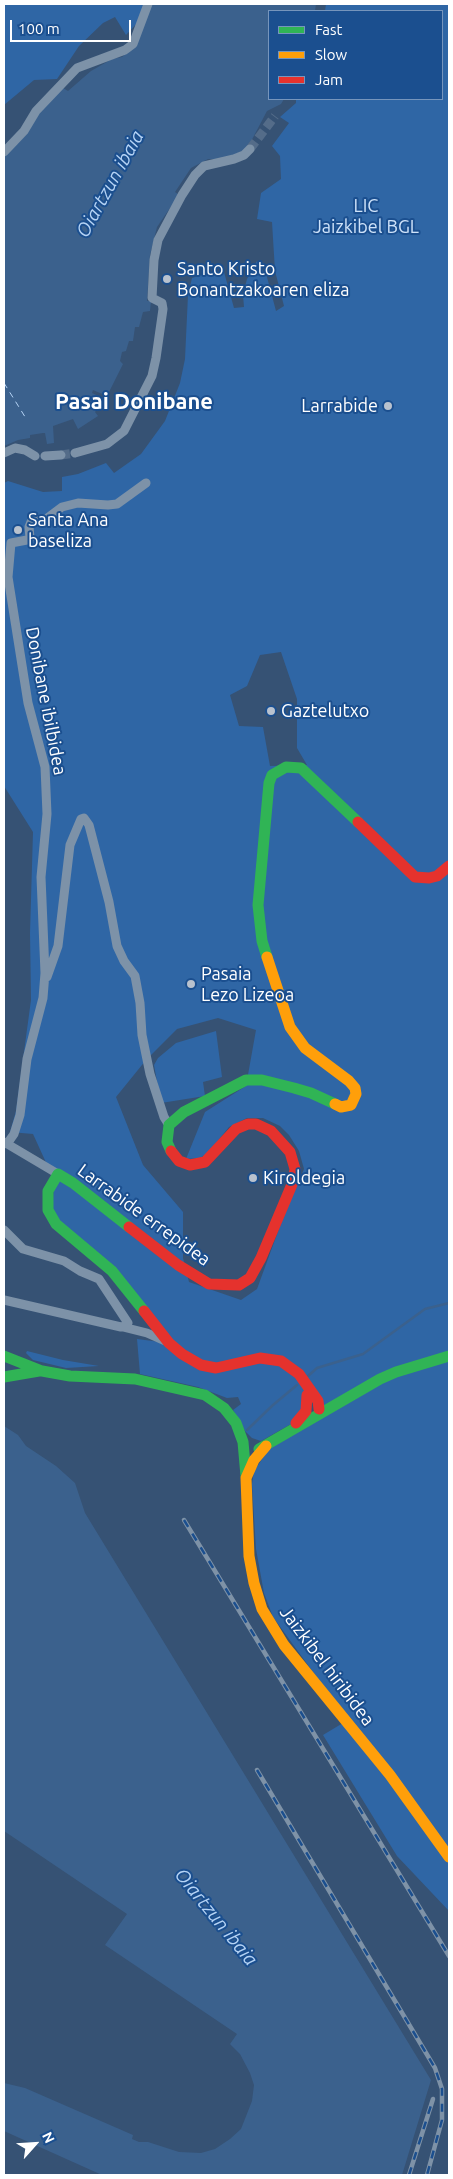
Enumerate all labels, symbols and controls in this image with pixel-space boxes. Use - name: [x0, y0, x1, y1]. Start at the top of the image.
- scale bar: [12, 10, 134, 42]
- legend: [268, 10, 443, 100]
- text: 100 m: [18, 20, 60, 37]
- text: Fast: [315, 21, 342, 38]
- text: Slow: [315, 46, 347, 63]
- text: Jam: [315, 71, 343, 88]
- water label: Oiartzun ibaia: [71, 127, 149, 241]
- park label: LIC Jaizkibel BGL: [313, 195, 419, 238]
- place label: Santo Kristo Bonantzakoaren eliza: [177, 258, 350, 300]
- marker: Santo Kristo Bonantzakoaren eliza: [161, 273, 173, 285]
- district label: Pasai Donibane: [55, 389, 213, 415]
- place label: Larrabide: [301, 395, 378, 417]
- marker: Larrabide: [382, 400, 394, 412]
- place label: Santa Ana baseliza: [28, 509, 109, 552]
- marker: Santa Ana baseliza: [12, 524, 24, 536]
- street label: Donibane ibilbidea: [21, 625, 71, 777]
- place label: Gaztelutxo: [281, 700, 369, 722]
- marker: Gaztelutxo: [265, 705, 277, 717]
- place label: Pasaia Lezo Lizeoa: [201, 963, 294, 1006]
- marker: Pasaia Lezo Lizeoa: [185, 978, 197, 990]
- street label: Larrabide errepidea: [73, 1160, 215, 1270]
- place label: Kiroldegia: [263, 1167, 345, 1189]
- marker: Kiroldegia: [247, 1172, 259, 1184]
- street label: Jaizkibel hiribidea: [275, 1602, 379, 1730]
- water label: Oiartzun ibaia: [170, 1864, 262, 1970]
- north arrow: [10, 2119, 60, 2169]
- text: N: [39, 2129, 58, 2146]

